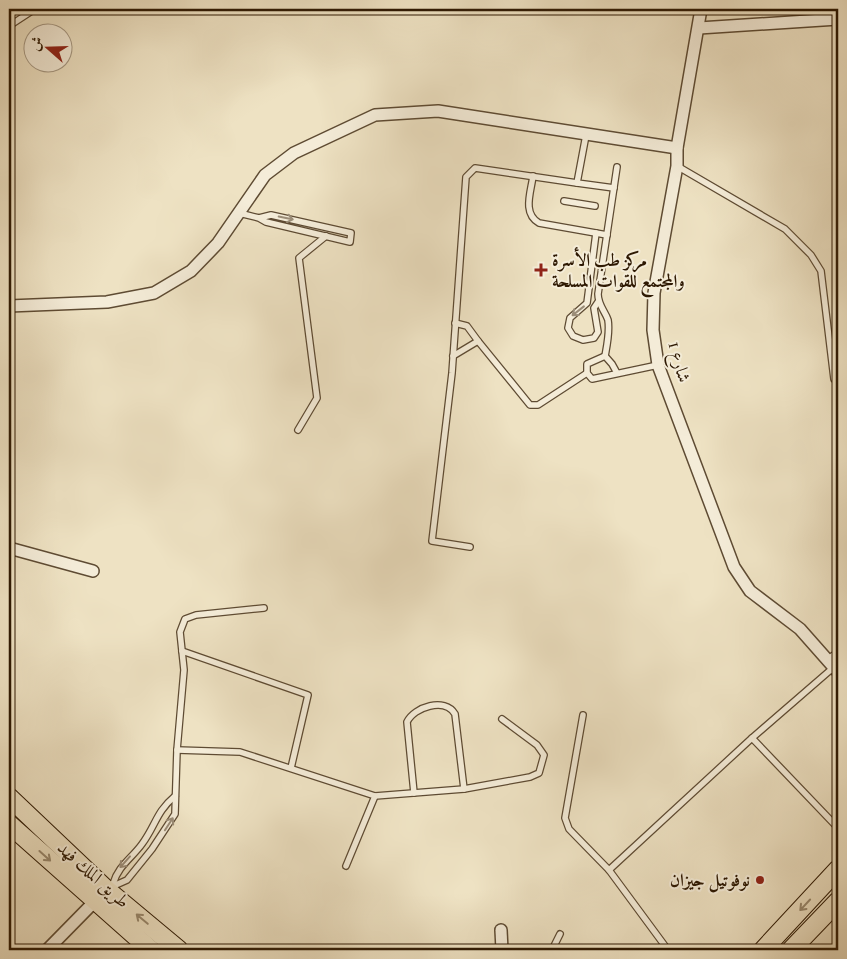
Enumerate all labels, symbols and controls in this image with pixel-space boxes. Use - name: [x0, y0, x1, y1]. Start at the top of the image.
- north arrow: [22, 22, 72, 72]
- text: ش: [26, 34, 47, 53]
- one-way arrow: [278, 214, 294, 223]
- place label: مركز طب الأسرة والمجتمع للقوات المسلحة: [552, 246, 685, 298]
- marker: مركز طب الأسرة والمجتمع للقوات المسلحة: [534, 263, 548, 277]
- one-way arrow: [571, 306, 584, 317]
- street label: شارع 1: [660, 339, 695, 386]
- one-way arrow: [164, 818, 174, 832]
- street label: طريق الملك فهد: [52, 837, 133, 914]
- one-way arrow: [38, 851, 51, 862]
- one-way arrow: [119, 856, 131, 869]
- place label: نوفوتيل جيزان: [670, 870, 750, 893]
- marker: نوفوتيل جيزان: [754, 874, 766, 886]
- one-way arrow: [799, 899, 811, 912]
- one-way arrow: [135, 913, 148, 925]

